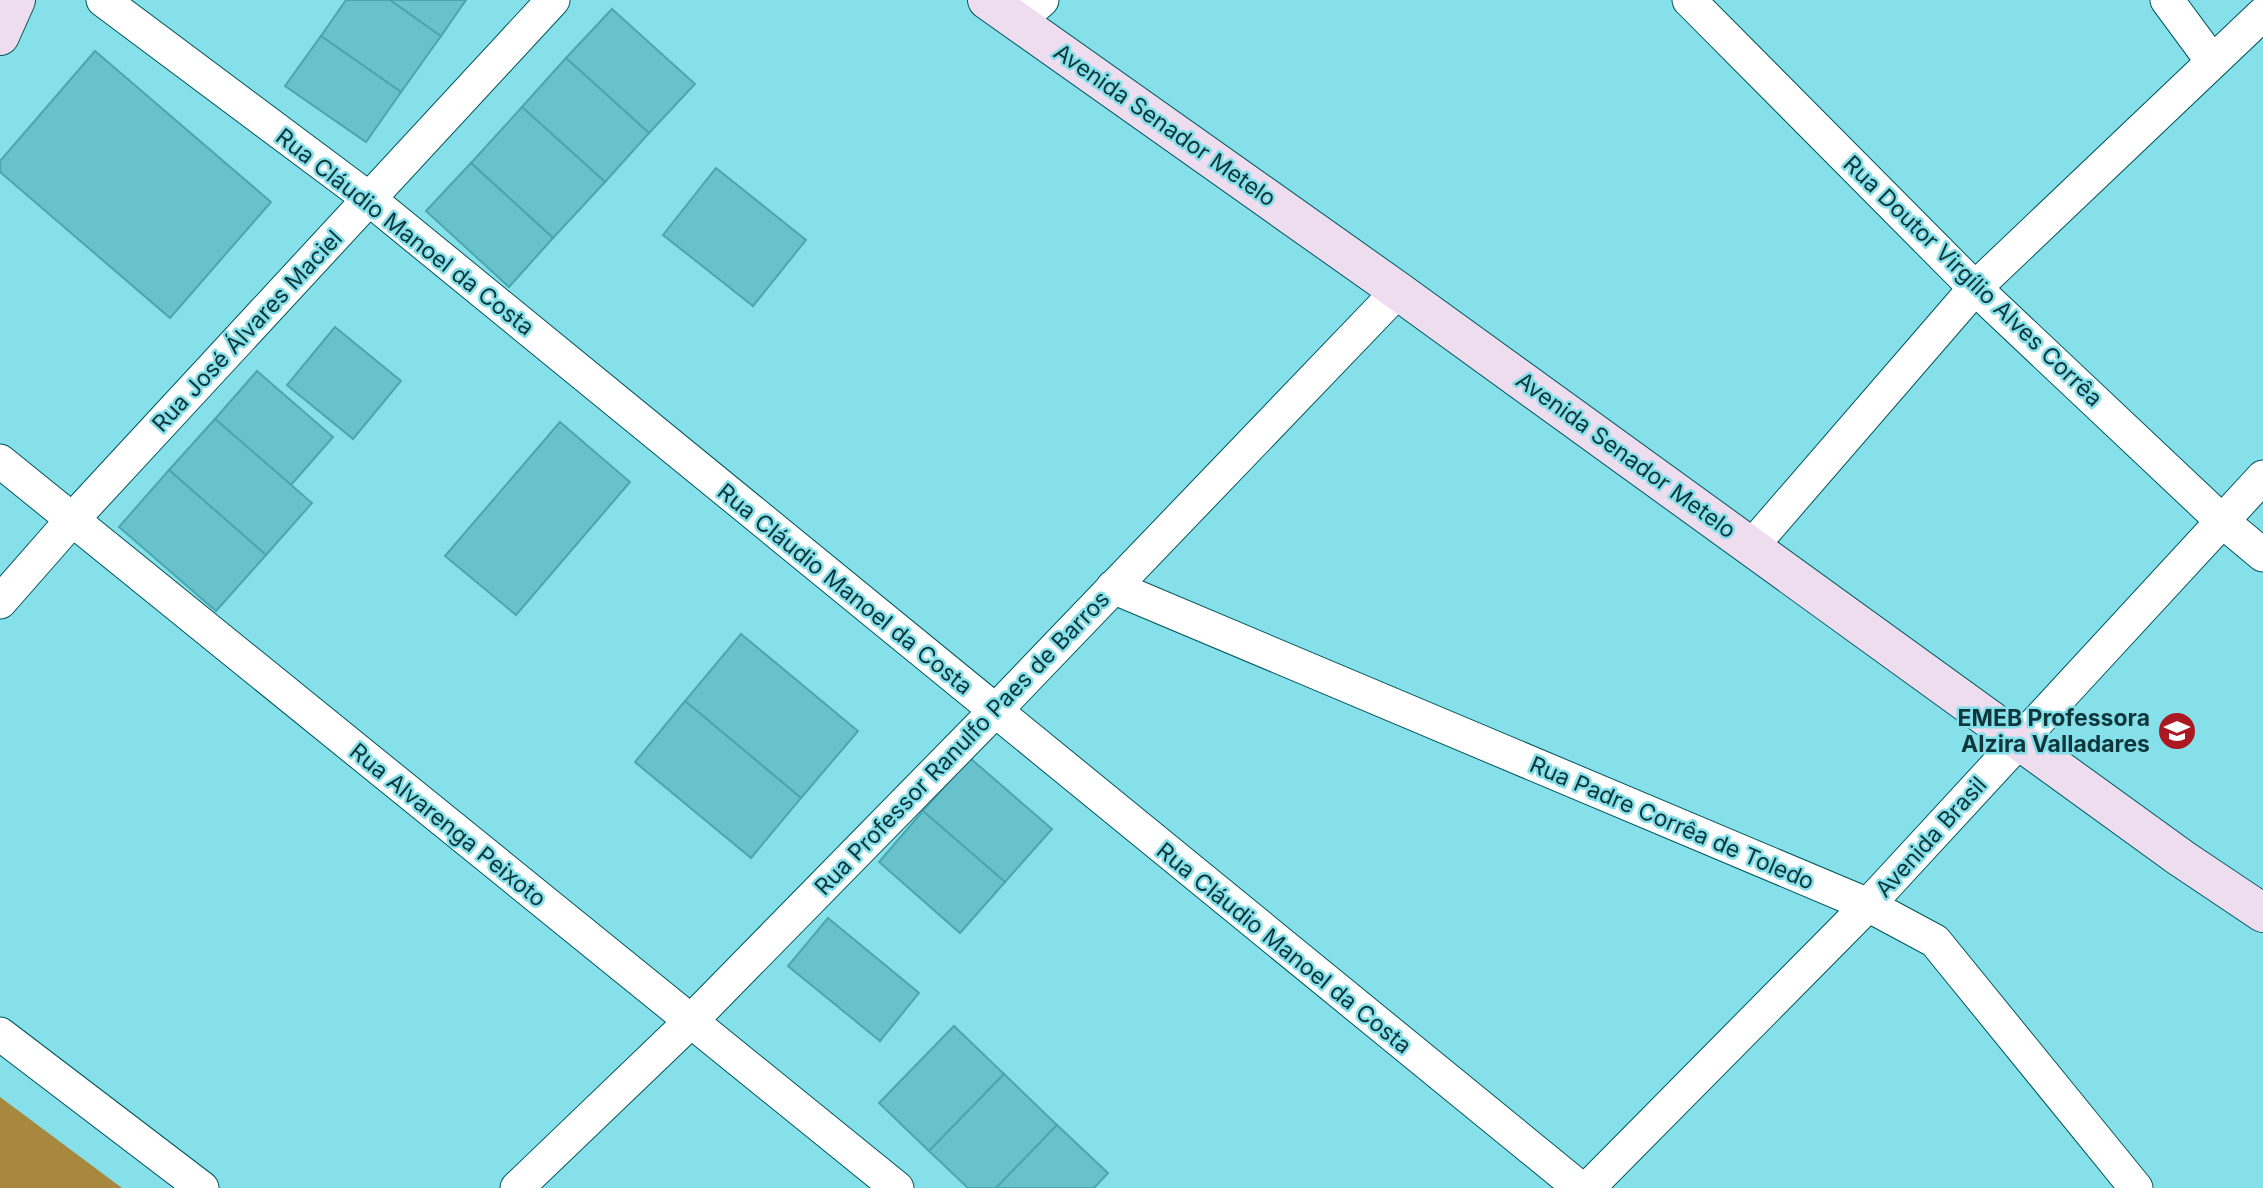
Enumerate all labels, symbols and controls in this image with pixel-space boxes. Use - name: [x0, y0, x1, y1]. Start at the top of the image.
- street label: Avenida Senador Metelo: [1049, 38, 1281, 212]
- street label: Rua Cláudio Manoel da Costa: [270, 123, 540, 341]
- street label: Rua Doutor Virgílio Alves Corrêa: [1838, 150, 2108, 412]
- street label: Rua José Álvares Maciel: [146, 224, 348, 438]
- street label: Avenida Senador Metelo: [1511, 366, 1741, 544]
- street label: Rua Cláudio Manoel da Costa: [712, 477, 978, 701]
- street label: Rua Professor Ranulfo Paes de Barros: [809, 585, 1115, 901]
- place label: EMEB Professora Alzira Valladares: [1958, 704, 2150, 758]
- school or university icon: EMEB Professora Alzira Valladares: [2156, 710, 2198, 752]
- street label: Rua Alvarenga Peixoto: [344, 737, 552, 913]
- street label: Rua Padre Corrêa de Toledo: [1526, 750, 1818, 896]
- street label: Avenida Brasil: [1869, 771, 1993, 903]
- street label: Rua Cláudio Manoel da Costa: [1151, 836, 1417, 1060]

